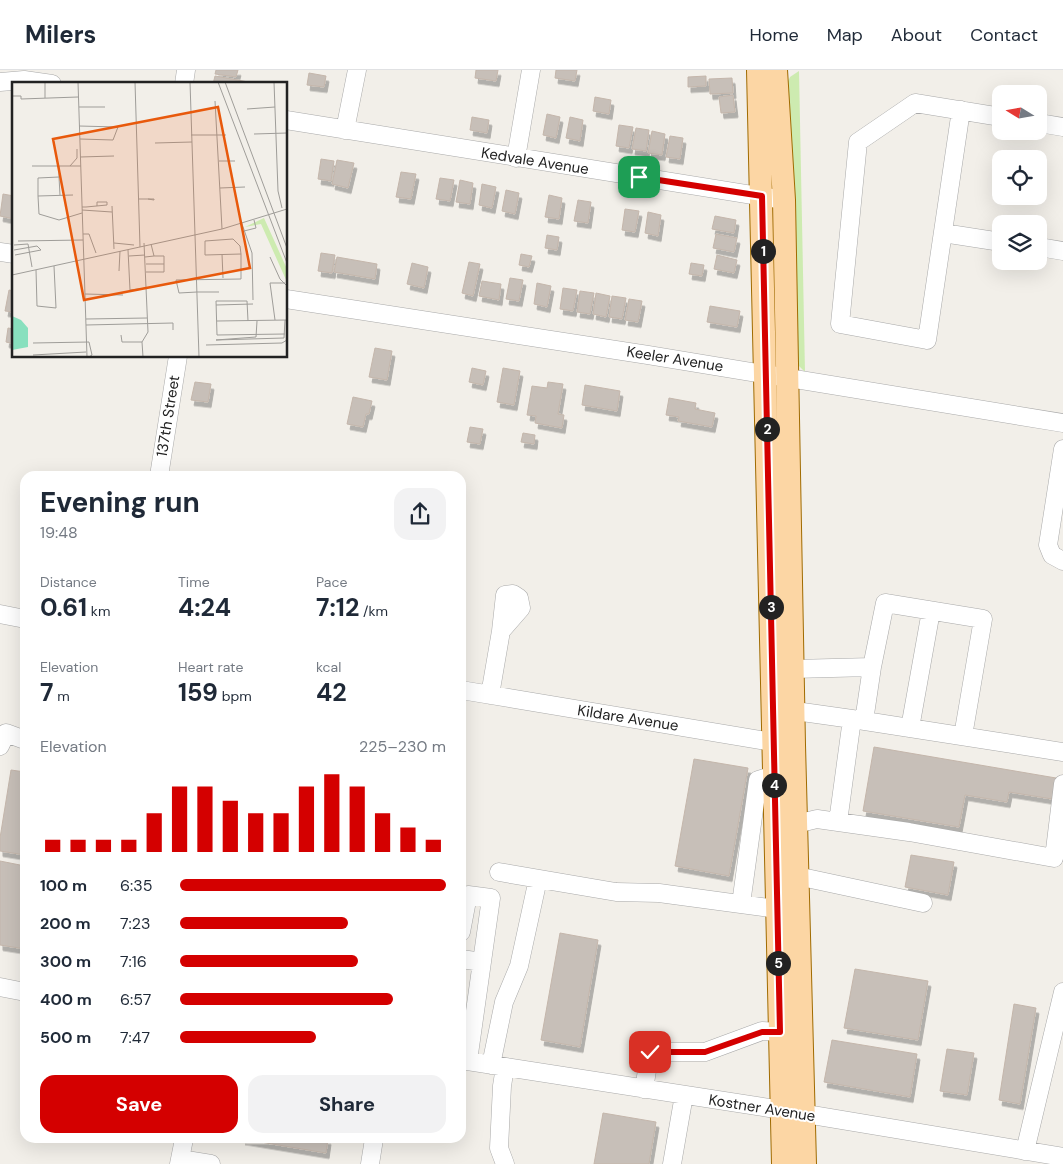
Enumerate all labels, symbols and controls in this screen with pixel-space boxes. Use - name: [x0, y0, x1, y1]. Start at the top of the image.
- text: Milers: [25, 19, 96, 50]
- text: Home: [749, 23, 799, 47]
- text: Map: [827, 23, 863, 47]
- text: About: [891, 23, 942, 47]
- text: Contact: [970, 23, 1038, 47]
- inset map: [12, 82, 288, 358]
- north arrow: [992, 85, 1048, 140]
- map controls: [992, 85, 1047, 270]
- street label: Kedvale Avenue: [480, 143, 590, 179]
- button: locate: [992, 150, 1047, 205]
- pin: [618, 156, 660, 198]
- icon: arrive: [625, 163, 653, 191]
- button: layers: [992, 215, 1047, 270]
- pin: 1: [750, 238, 776, 264]
- text: 1: [761, 242, 766, 260]
- street label: Keeler Avenue: [625, 341, 725, 377]
- street label: 137th Street: [152, 374, 184, 458]
- pin: 2: [754, 416, 780, 442]
- text: 2: [763, 420, 772, 438]
- text: Evening run: [40, 484, 200, 521]
- button: share: [394, 488, 446, 540]
- text: 19:48: [40, 522, 78, 543]
- text: Distance: [40, 573, 97, 591]
- text: Time: [178, 573, 210, 591]
- text: Pace: [316, 573, 347, 591]
- text: 0.61: [40, 591, 87, 624]
- text: 4:24: [178, 591, 231, 624]
- text: 7:12: [316, 591, 359, 624]
- pin: 3: [758, 594, 784, 620]
- text: 3: [767, 598, 776, 616]
- text: km: [87, 602, 110, 620]
- text: /km: [359, 602, 388, 620]
- text: Elevation: [40, 658, 98, 676]
- text: Heart rate: [178, 658, 243, 676]
- text: kcal: [316, 658, 341, 676]
- text: 7: [40, 676, 53, 709]
- text: 159: [178, 676, 218, 709]
- text: 42: [316, 676, 347, 709]
- text: m: [53, 687, 70, 705]
- text: bpm: [218, 687, 252, 705]
- street label: Kildare Avenue: [576, 700, 680, 736]
- text: Elevation: [40, 736, 107, 757]
- text: 225–230 m: [359, 736, 446, 757]
- pin: 4: [762, 772, 786, 798]
- text: 4: [770, 776, 779, 794]
- text: 100 m: [40, 875, 87, 896]
- text: 6:35: [120, 875, 153, 896]
- text: 200 m: [40, 913, 91, 934]
- text: 7:23: [120, 913, 150, 934]
- pin: 5: [766, 950, 790, 976]
- text: 300 m: [40, 951, 91, 972]
- text: 7:16: [120, 951, 147, 972]
- text: 5: [774, 954, 783, 972]
- text: 400 m: [40, 989, 92, 1010]
- text: 6:57: [120, 989, 151, 1010]
- text: 500 m: [40, 1027, 91, 1048]
- text: 7:47: [120, 1027, 150, 1048]
- pin: [629, 1031, 671, 1073]
- icon: check: [636, 1038, 664, 1066]
- button: Save: [40, 1075, 238, 1133]
- button: Share: [248, 1075, 446, 1133]
- street label: Kostner Avenue: [707, 1090, 817, 1126]

